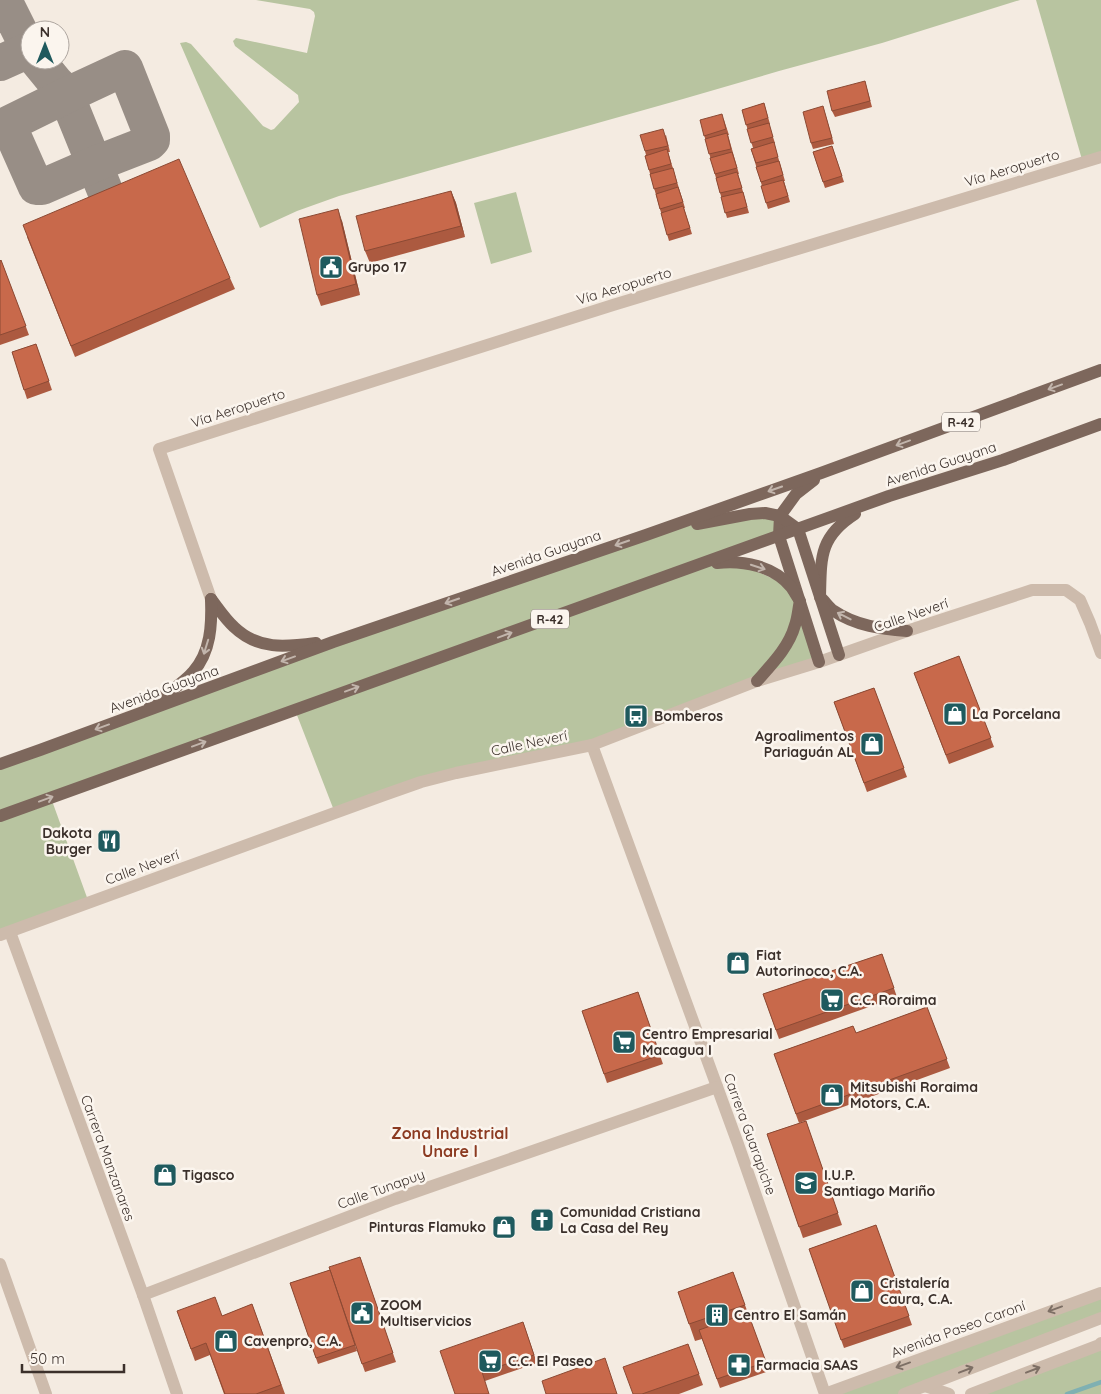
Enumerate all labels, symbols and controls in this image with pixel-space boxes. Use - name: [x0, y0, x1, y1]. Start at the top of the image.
- north arrow: [20, 20, 70, 70]
- text: N: [40, 23, 50, 41]
- street label: Vía Aeropuerto: [963, 145, 1061, 191]
- public building icon: Grupo 17: [318, 254, 344, 280]
- place label: Grupo 17: [348, 258, 407, 276]
- street label: Vía Aeropuerto: [575, 263, 673, 309]
- one-way arrow: [1048, 383, 1063, 392]
- street label: Vía Aeropuerto: [189, 384, 287, 432]
- road number: R-42: [942, 412, 980, 432]
- street label: Avenida Guayana: [884, 438, 998, 490]
- one-way arrow: [896, 439, 911, 448]
- one-way arrow: [768, 485, 784, 495]
- street label: Avenida Guayana: [489, 526, 603, 580]
- one-way arrow: [615, 539, 630, 548]
- one-way arrow: [749, 562, 765, 572]
- street label: Calle Neverí: [872, 594, 950, 636]
- one-way arrow: [444, 597, 460, 607]
- road number: R-42: [531, 610, 569, 628]
- one-way arrow: [836, 611, 851, 621]
- one-way arrow: [497, 630, 512, 639]
- one-way arrow: [201, 638, 211, 654]
- one-way arrow: [280, 655, 296, 664]
- street label: Avenida Guayana: [107, 661, 221, 717]
- one-way arrow: [344, 684, 360, 694]
- shop icon: La Porcelana: [942, 701, 968, 727]
- bus stop icon: Bomberos: [623, 703, 649, 729]
- place label: La Porcelana: [972, 705, 1061, 723]
- place label: Bomberos: [654, 707, 723, 725]
- one-way arrow: [95, 723, 111, 732]
- street label: Calle Neverí: [489, 726, 569, 760]
- place label: Agroalimentos Pariaguán AL: [755, 727, 854, 761]
- shop icon: Agroalimentos Pariaguán AL: [859, 731, 885, 757]
- one-way arrow: [191, 739, 206, 748]
- one-way arrow: [38, 794, 53, 803]
- place label: Dakota Burger: [42, 824, 92, 858]
- restaurant icon: Dakota Burger: [96, 828, 122, 854]
- street label: Calle Neverí: [103, 845, 181, 889]
- place label: Fiat Autorinoco, C.A.: [756, 946, 862, 980]
- shop icon: Fiat Autorinoco, C.A.: [725, 950, 751, 976]
- supermarket icon: C.C. Roraima: [819, 987, 845, 1013]
- place label: C.C. Roraima: [850, 991, 936, 1009]
- place label: Centro Empresarial Macagua I: [642, 1025, 773, 1059]
- supermarket icon: Centro Empresarial Macagua I: [611, 1029, 637, 1055]
- street label: Carrera Guarapiche: [720, 1071, 780, 1197]
- place label: Mitsubishi Roraima Motors, C.A.: [850, 1078, 978, 1112]
- shop icon: Mitsubishi Roraima Motors, C.A.: [819, 1082, 845, 1108]
- street label: Carrera Manzanares: [77, 1092, 139, 1224]
- district label: Zona Industrial Unare I: [391, 1123, 509, 1161]
- shop icon: Tigasco: [152, 1162, 178, 1188]
- street label: Calle Tunapuy: [335, 1165, 427, 1213]
- place label: Tigasco: [182, 1166, 235, 1184]
- place label: I.U.P. Santiago Mariño: [824, 1166, 936, 1200]
- school or university icon: I.U.P. Santiago Mariño: [793, 1170, 819, 1196]
- place label: Comunidad Cristiana La Casa del Rey: [560, 1203, 700, 1237]
- church icon: Comunidad Cristiana La Casa del Rey: [529, 1207, 555, 1233]
- shop icon: Pinturas Flamuko: [491, 1214, 517, 1240]
- place label: Pinturas Flamuko: [369, 1218, 486, 1236]
- place label: Cristalería Caura, C.A.: [880, 1274, 953, 1308]
- shop icon: Cristalería Caura, C.A.: [849, 1278, 875, 1304]
- place label: ZOOM Multiservicios: [380, 1296, 472, 1330]
- street label: Avenida Paseo Caroní: [888, 1296, 1028, 1362]
- public building icon: ZOOM Multiservicios: [349, 1300, 375, 1326]
- building icon: Centro El Samán: [704, 1302, 730, 1328]
- one-way arrow: [1048, 1305, 1063, 1314]
- place label: Centro El Samán: [734, 1306, 846, 1324]
- shop icon: Cavenpro, C.A.: [213, 1328, 239, 1354]
- place label: Cavenpro, C.A.: [244, 1332, 342, 1350]
- scale bar: [22, 1342, 125, 1374]
- supermarket icon: C.C. El Paseo: [477, 1348, 503, 1374]
- text: 50 m: [30, 1349, 65, 1368]
- place label: C.C. El Paseo: [508, 1352, 593, 1370]
- pharmacy icon: Farmacia SAAS: [726, 1352, 752, 1378]
- place label: Farmacia SAAS: [756, 1356, 858, 1374]
- one-way arrow: [896, 1361, 911, 1370]
- one-way arrow: [958, 1365, 973, 1374]
- one-way arrow: [1025, 1365, 1040, 1374]

